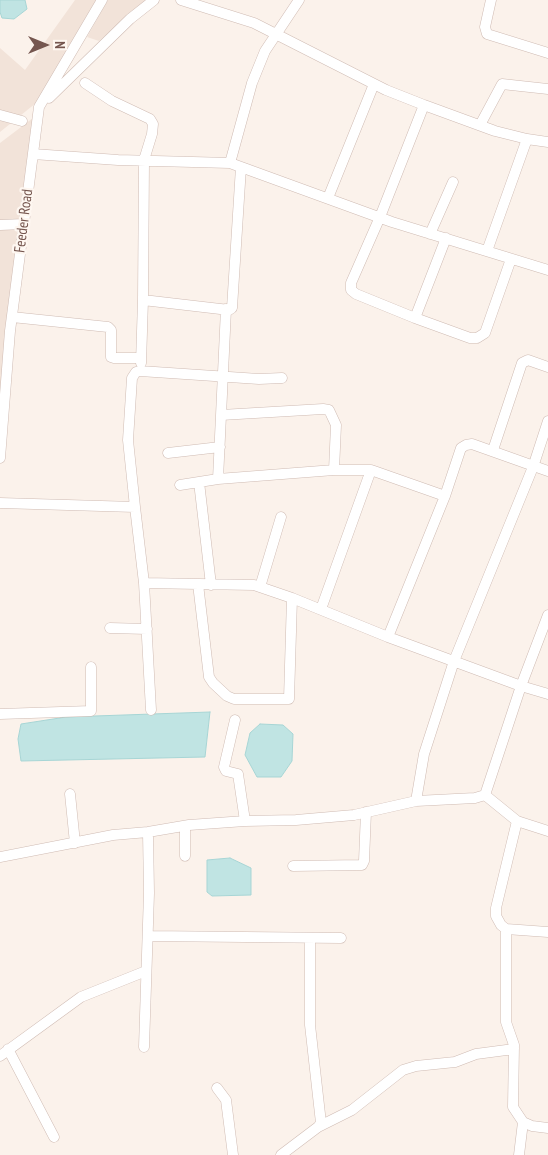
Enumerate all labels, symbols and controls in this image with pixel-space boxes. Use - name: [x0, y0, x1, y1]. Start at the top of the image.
- north arrow: [20, 20, 70, 70]
- text: N: [51, 41, 69, 49]
- street label: Feeder Road: [11, 188, 37, 254]

